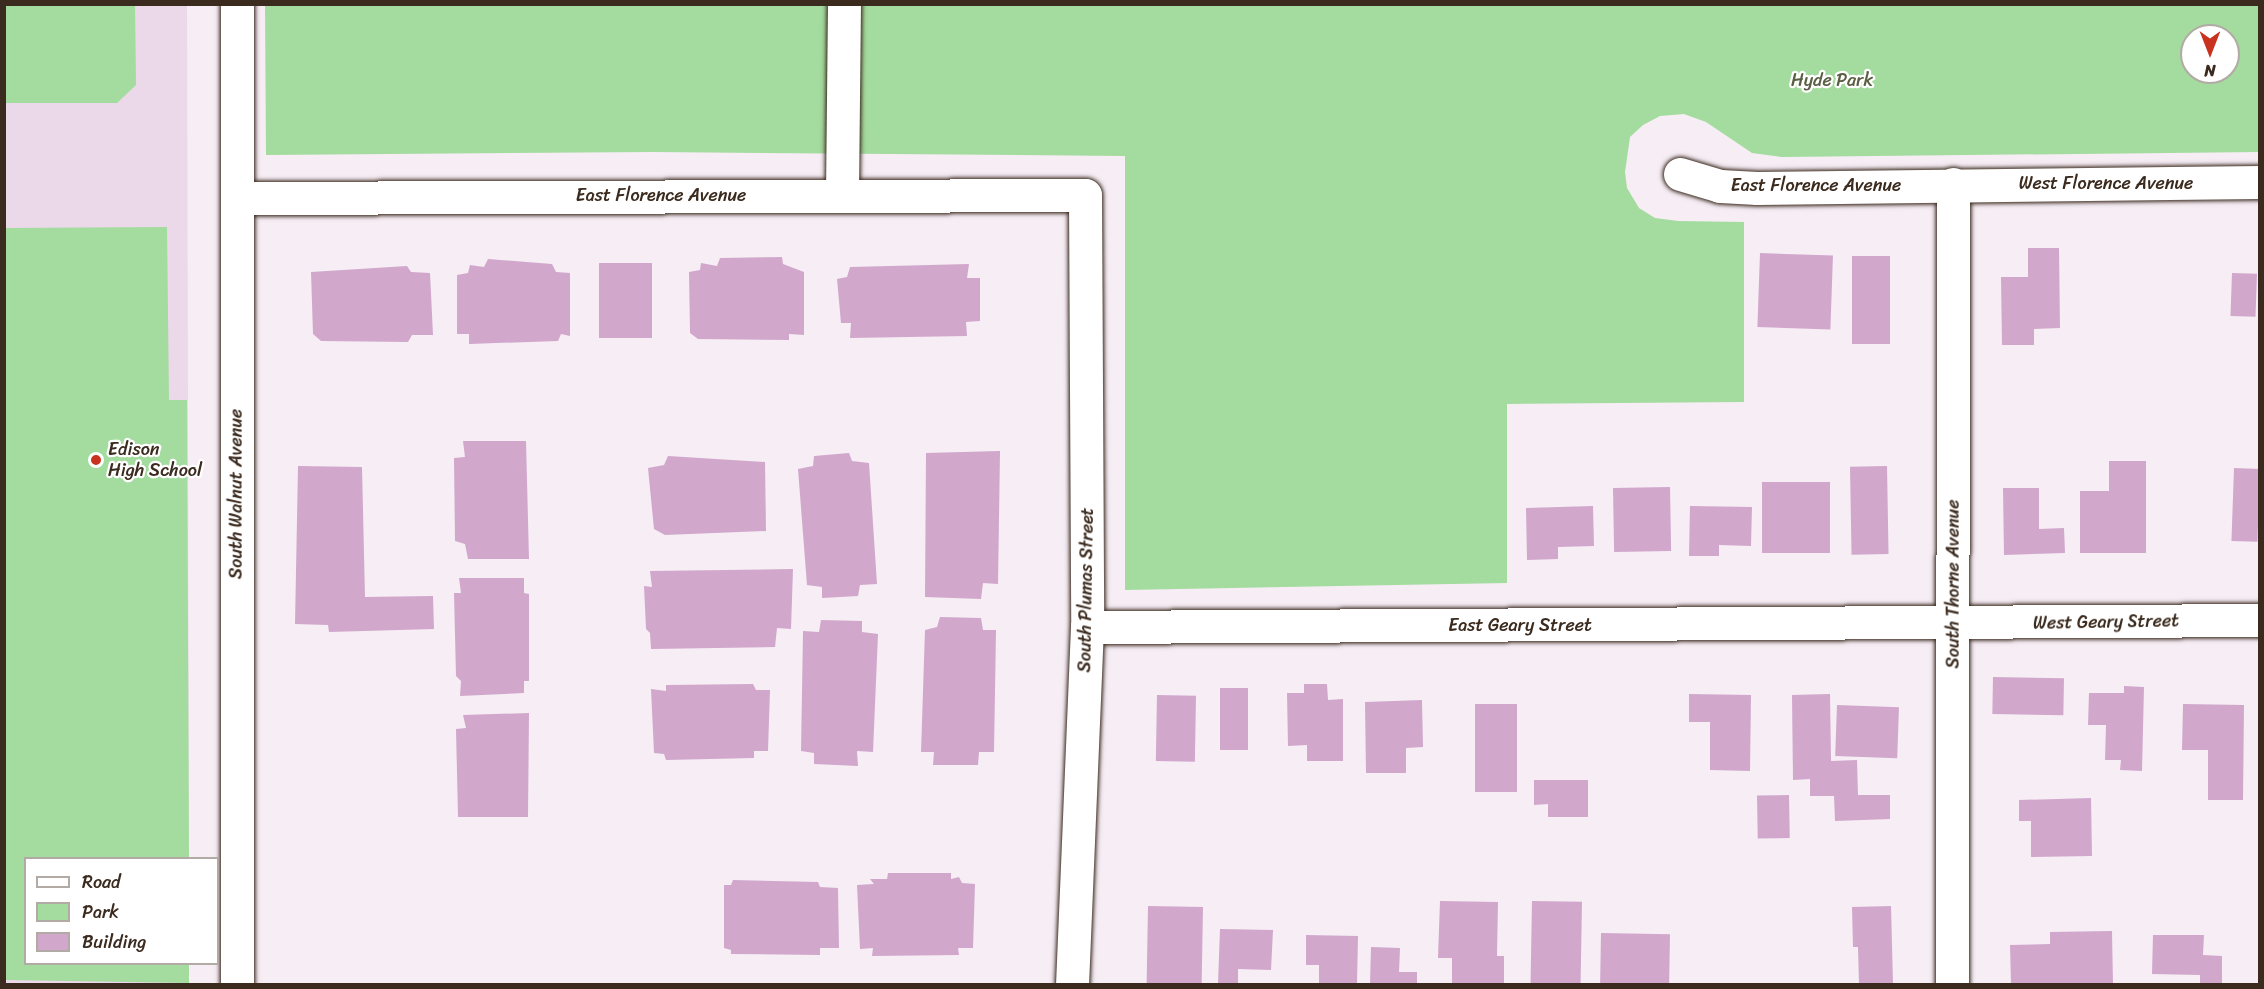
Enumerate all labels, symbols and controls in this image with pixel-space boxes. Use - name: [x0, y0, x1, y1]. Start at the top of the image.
- north arrow: [2180, 24, 2240, 84]
- text: N: [2204, 56, 2216, 85]
- park label: Hyde Park: [1791, 69, 1873, 91]
- street label: West Florence Avenue: [2019, 172, 2193, 194]
- street label: East Florence Avenue: [1731, 174, 1901, 196]
- street label: East Florence Avenue: [576, 184, 746, 206]
- street label: South Walnut Avenue: [225, 410, 247, 578]
- place label: Edison High School: [108, 439, 202, 482]
- marker: Edison High School: [89, 453, 103, 467]
- street label: South Thorne Avenue: [1942, 499, 1964, 669]
- street label: South Plumas Street: [1074, 507, 1098, 673]
- street label: West Geary Street: [2032, 610, 2180, 634]
- street label: East Geary Street: [1448, 614, 1592, 636]
- legend: [24, 857, 219, 965]
- text: Road: [82, 866, 121, 898]
- text: Park: [82, 896, 119, 928]
- text: Building: [82, 926, 146, 958]

